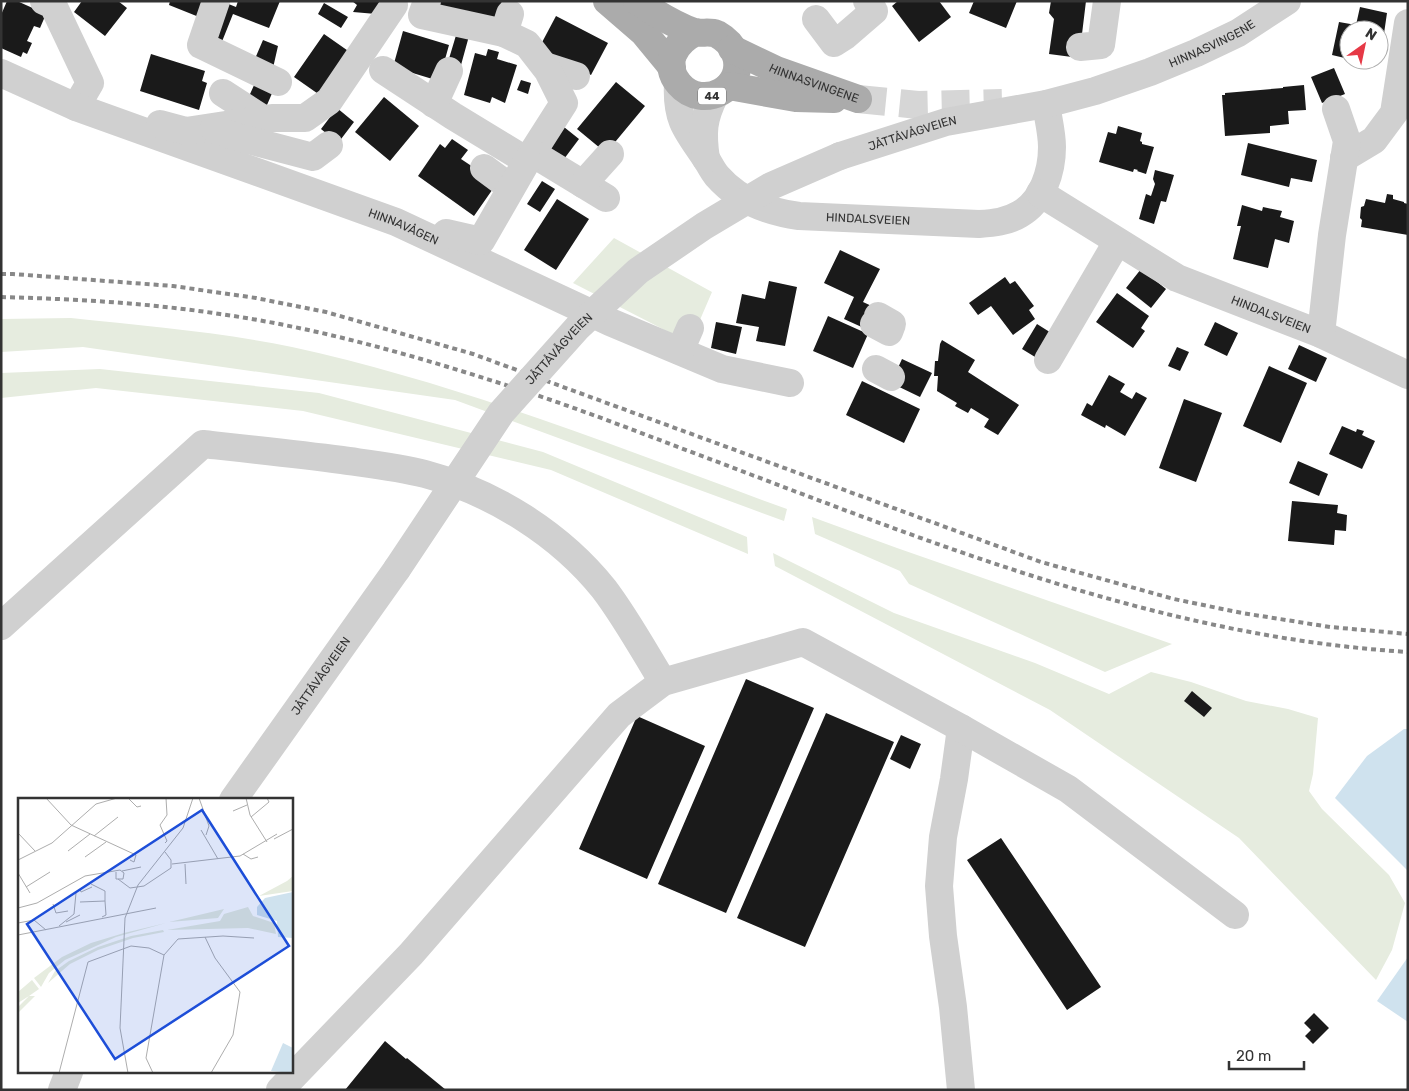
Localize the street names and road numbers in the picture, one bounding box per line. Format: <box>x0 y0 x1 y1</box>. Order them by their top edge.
street label: HINNASVINGENE <box>1167 17 1258 70</box>
street label: HINNASVINGENE <box>767 61 861 106</box>
road number: 44 <box>698 88 726 104</box>
street label: JÅTTÅVÅGVEIEN <box>866 113 958 154</box>
street label: HINNAVÅGEN <box>366 206 441 248</box>
street label: HINDALSVEIEN <box>826 210 911 228</box>
street label: HINDALSVEIEN <box>1229 293 1313 336</box>
street label: JÅTTÅVÅGVEIEN <box>523 310 595 388</box>
street label: JÅTTÅVÅGVEIEN <box>289 634 353 718</box>

